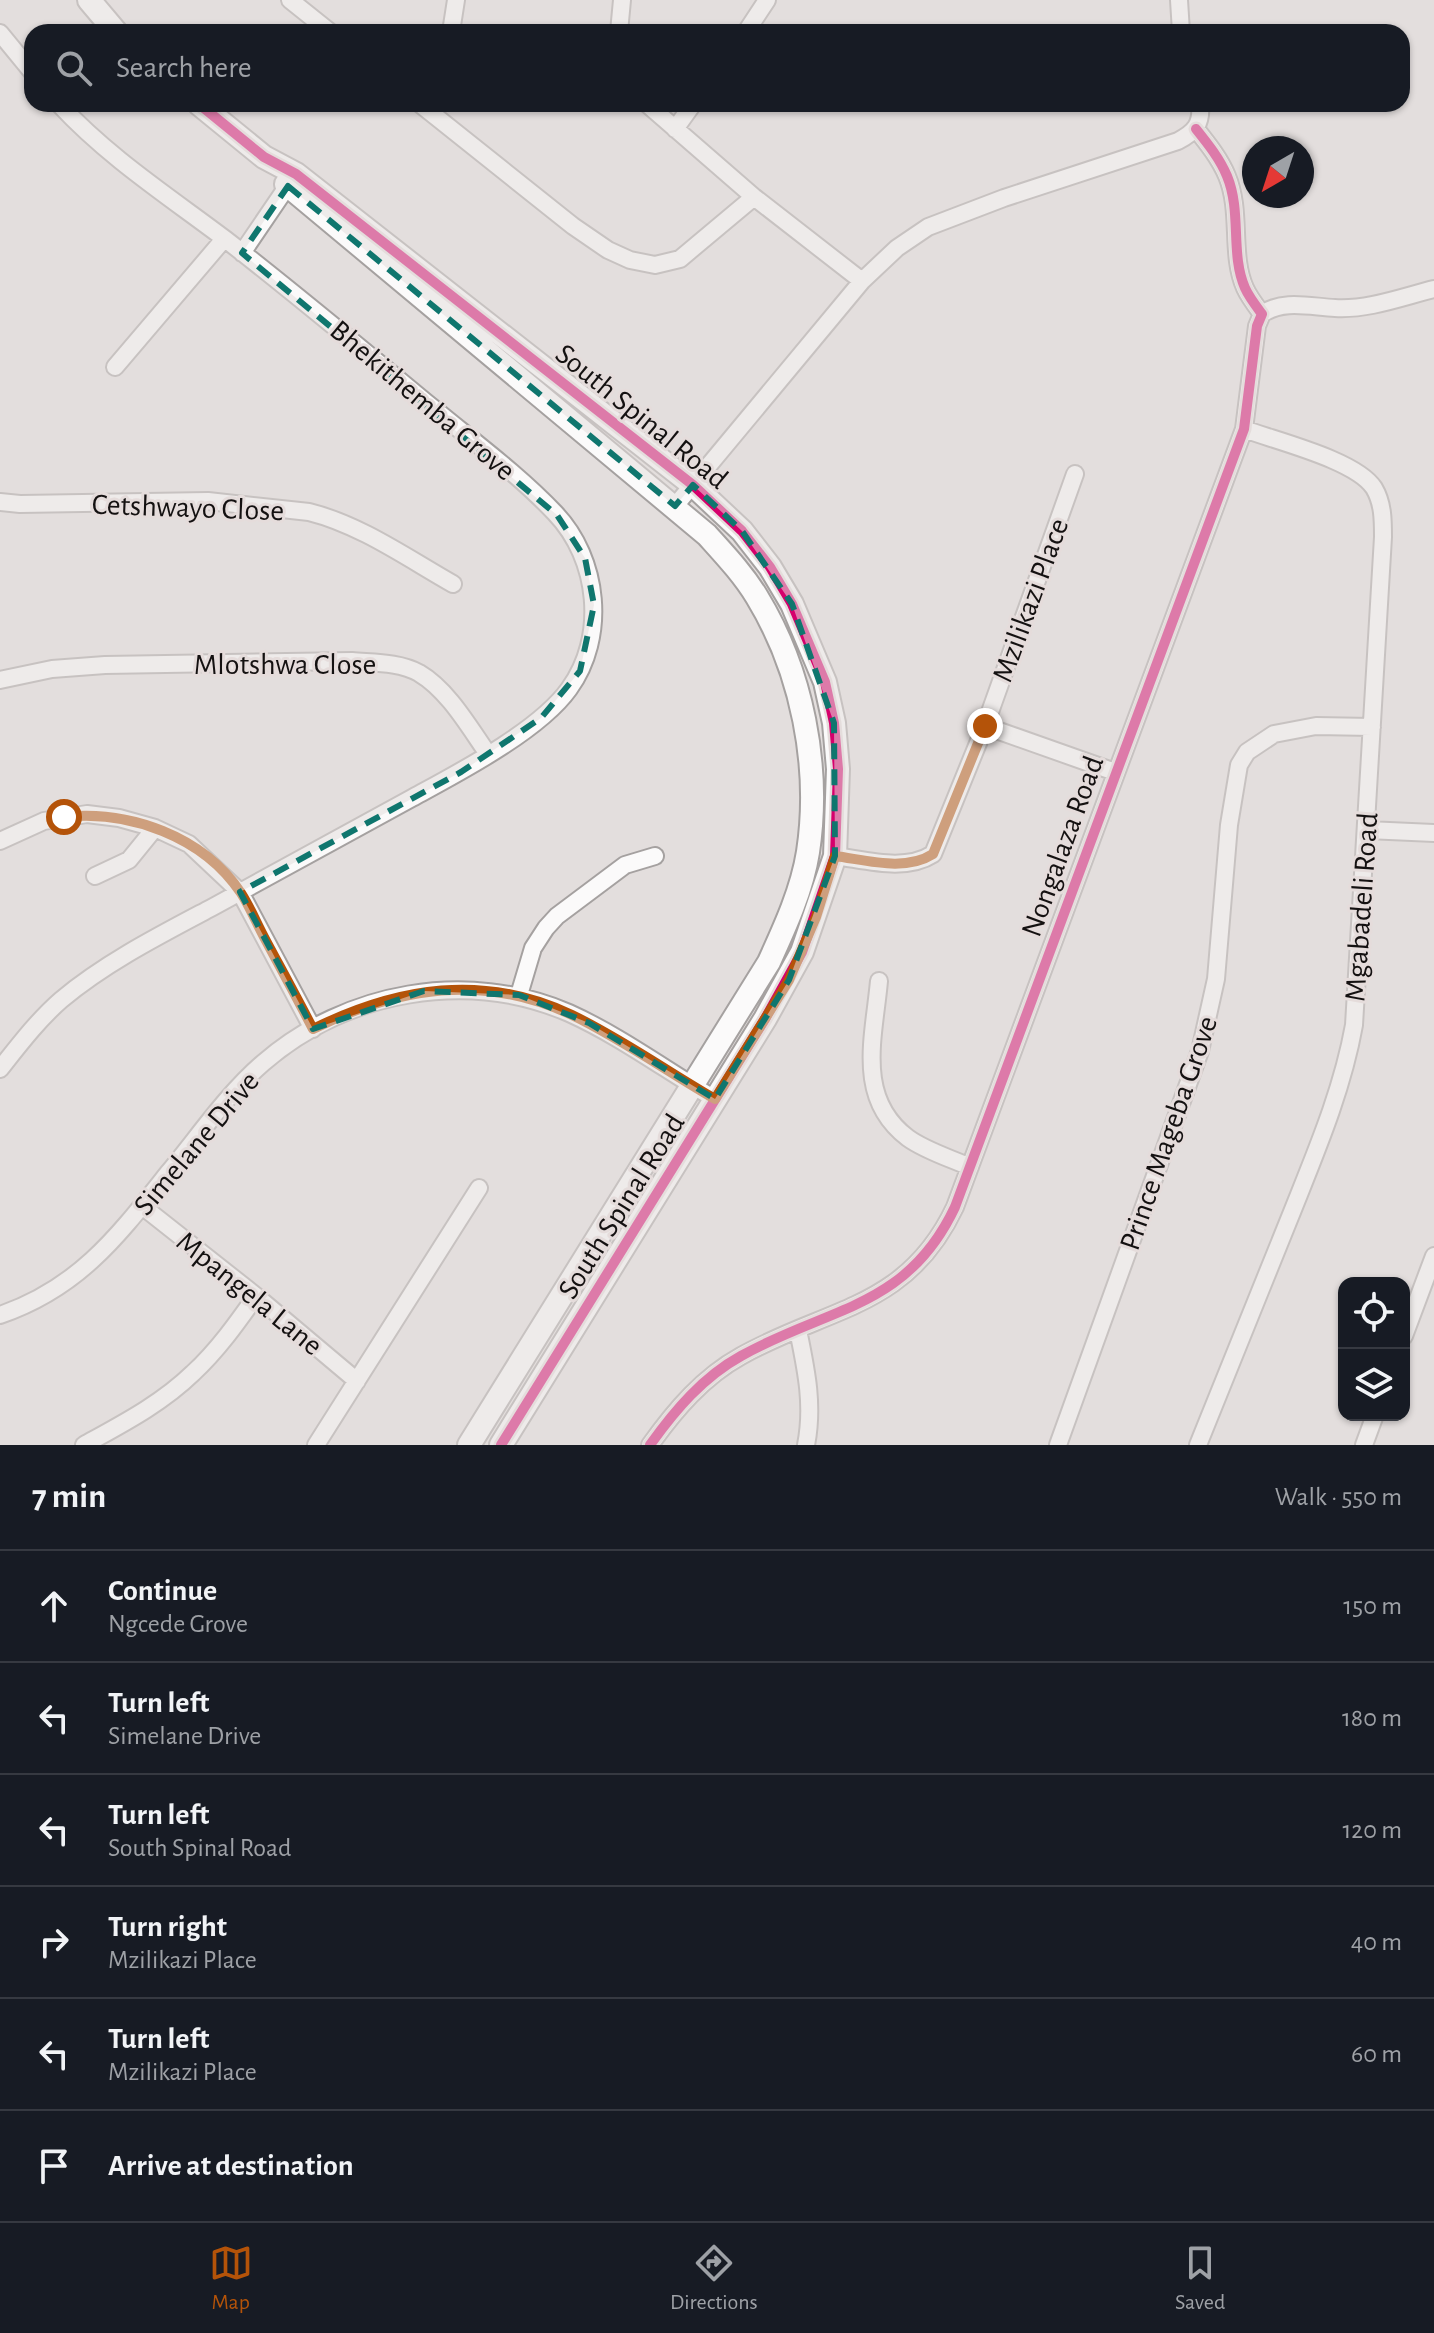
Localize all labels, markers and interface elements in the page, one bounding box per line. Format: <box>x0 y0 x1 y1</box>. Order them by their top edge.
search box <box>24 24 1410 112</box>
icon: search <box>52 46 96 90</box>
text: Search here <box>116 53 252 83</box>
north arrow <box>1242 136 1314 208</box>
street label: Bhekithemba Grove <box>324 315 521 487</box>
street label: South Spinal Road <box>550 338 733 495</box>
street label: Cetshwayo Close <box>91 490 285 526</box>
street label: Mzilikazi Place <box>987 515 1074 686</box>
street label: Mlotshwa Close <box>194 650 376 680</box>
route end <box>967 708 1003 744</box>
street label: Nongalaza Road <box>1016 752 1110 941</box>
route start <box>46 799 82 835</box>
street label: Mgabadeli Road <box>1340 811 1384 1003</box>
street label: Prince Mageba Grove <box>1115 1012 1223 1254</box>
street label: Simelane Drive <box>128 1066 265 1221</box>
street label: South Spinal Road <box>553 1109 691 1304</box>
street label: Mpangela Lane <box>171 1226 328 1361</box>
map controls <box>1338 1277 1410 1421</box>
button: locate <box>1338 1277 1410 1349</box>
button: layers <box>1338 1349 1410 1421</box>
text: 7 min <box>32 1480 106 1514</box>
text: Walk · 550 m <box>1275 1484 1402 1510</box>
text: Continue <box>108 1576 217 1606</box>
icon: ahead <box>32 1584 76 1628</box>
text: 150 m <box>1343 1593 1402 1619</box>
text: Ngcede Grove <box>108 1611 248 1637</box>
text: Turn left <box>108 1688 209 1718</box>
icon: left <box>32 1696 76 1740</box>
text: 180 m <box>1342 1705 1402 1731</box>
text: Simelane Drive <box>108 1723 261 1749</box>
text: Turn left <box>108 1800 209 1830</box>
icon: left <box>32 1808 76 1852</box>
text: 120 m <box>1342 1817 1402 1843</box>
text: South Spinal Road <box>108 1835 292 1861</box>
text: Turn right <box>108 1912 227 1942</box>
icon: right <box>32 1920 76 1964</box>
text: 40 m <box>1351 1929 1402 1955</box>
text: Mzilikazi Place <box>108 1947 257 1973</box>
text: Turn left <box>108 2024 209 2054</box>
icon: left <box>32 2032 76 2076</box>
text: 60 m <box>1351 2041 1402 2067</box>
text: Mzilikazi Place <box>108 2059 257 2085</box>
icon: arrive <box>32 2144 76 2188</box>
text: Arrive at destination <box>108 2151 354 2181</box>
tab: Map <box>209 2241 253 2315</box>
tab: Directions <box>670 2241 758 2315</box>
tab: Saved <box>1175 2241 1225 2315</box>

